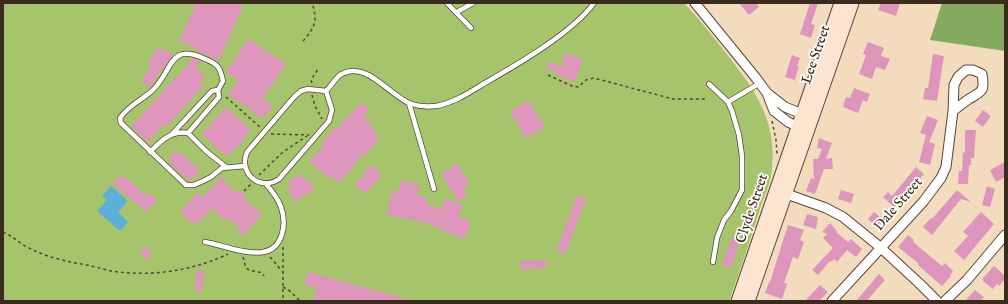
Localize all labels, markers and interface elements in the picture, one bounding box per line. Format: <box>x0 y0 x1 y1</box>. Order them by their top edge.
street label: Lee Street <box>799 24 835 86</box>
street label: Clyde Street <box>733 172 773 246</box>
street label: Dale Street <box>871 175 927 235</box>

